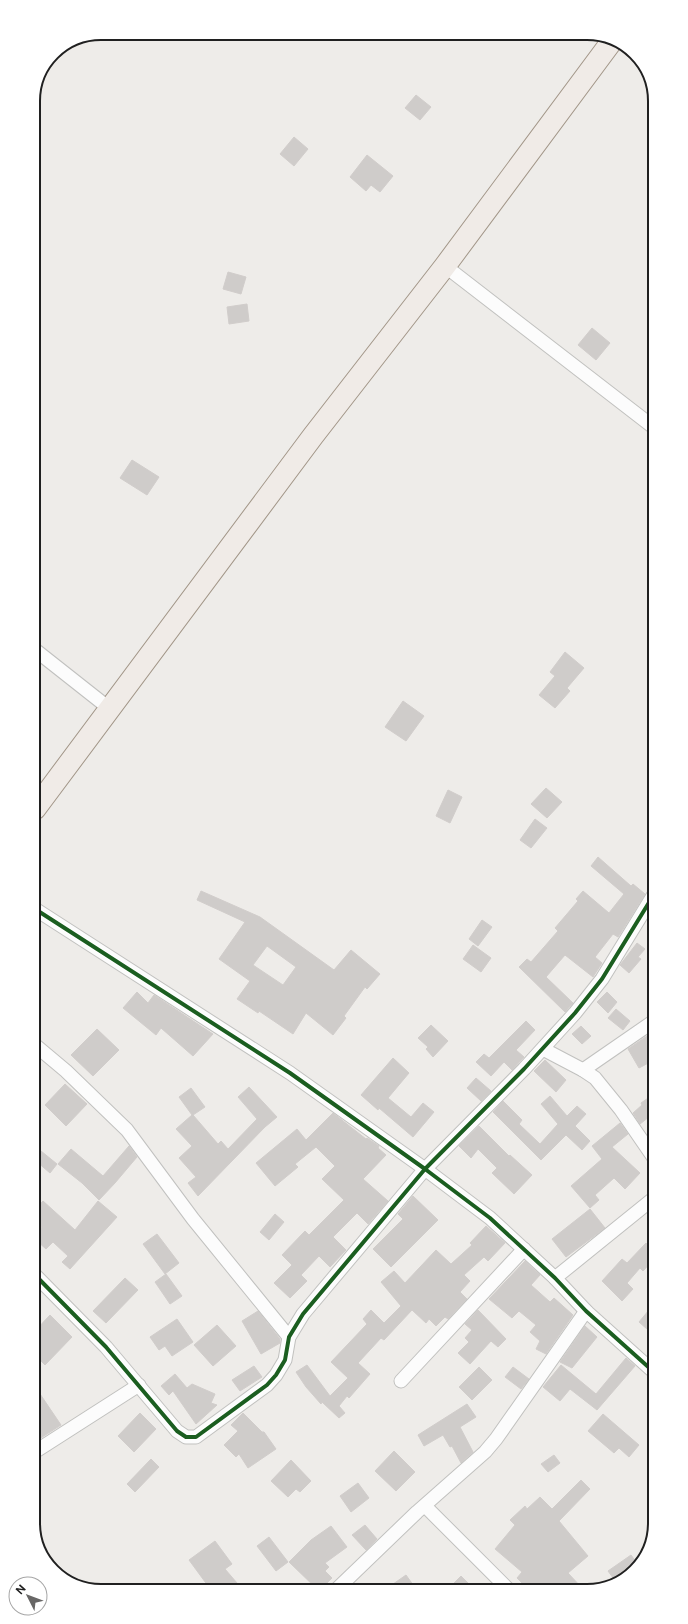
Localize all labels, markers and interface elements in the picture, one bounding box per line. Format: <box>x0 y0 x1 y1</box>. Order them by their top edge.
north arrow <box>8 1576 48 1616</box>
text: N <box>13 1582 28 1597</box>

